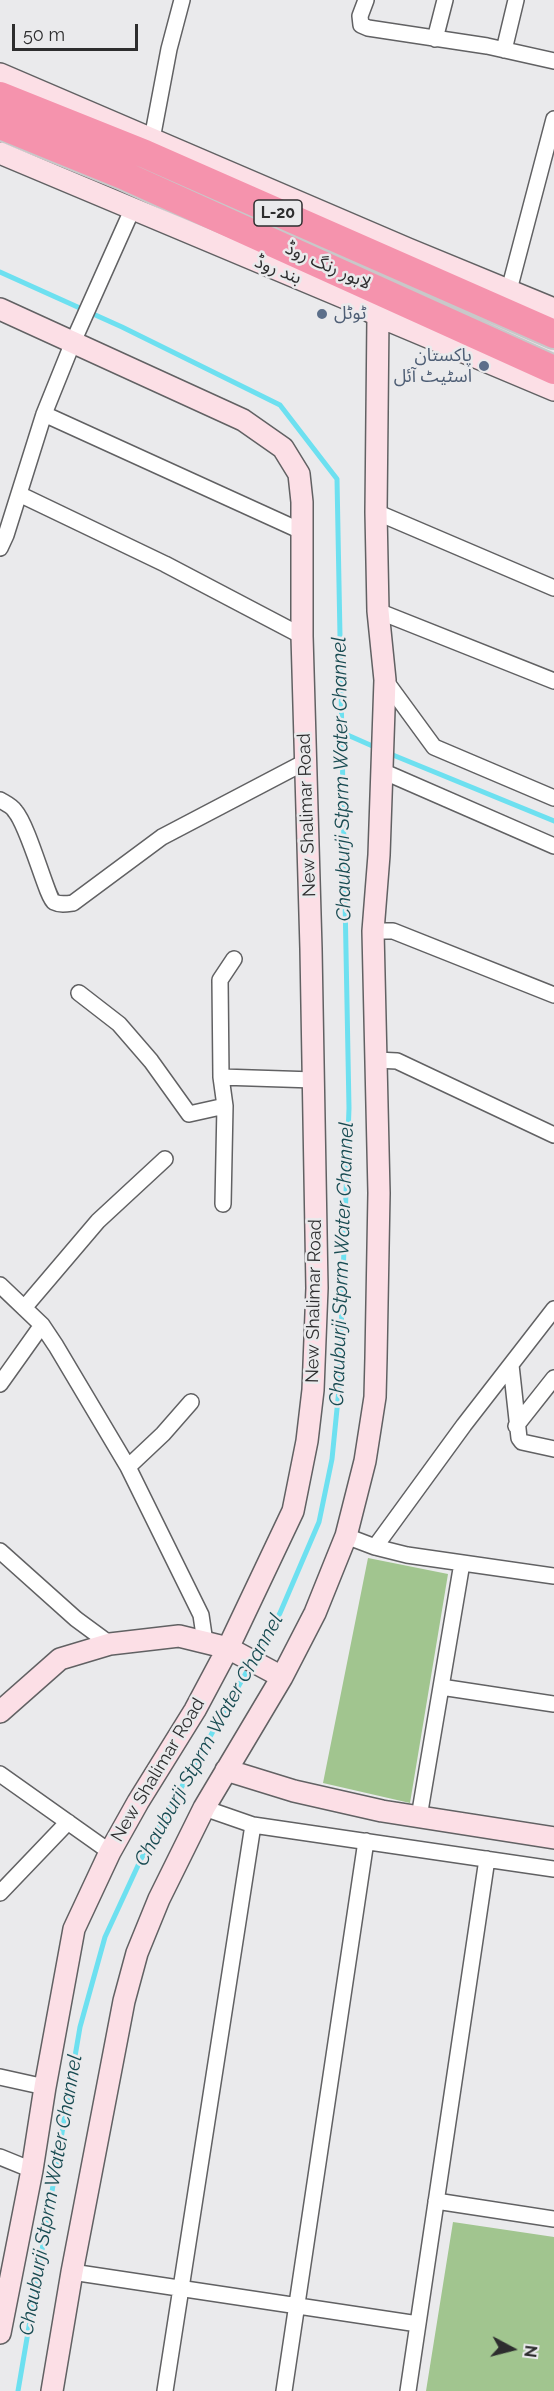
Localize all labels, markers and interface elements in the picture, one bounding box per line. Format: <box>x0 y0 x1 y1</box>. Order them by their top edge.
scale bar <box>15 12 141 50</box>
text: 50 m <box>23 24 65 45</box>
road number: L-20 <box>254 200 302 226</box>
street label: لاہور رنگ روڈ <box>282 238 374 294</box>
street label: بند روڈ <box>252 251 304 289</box>
place label: ٹوٹل <box>334 303 366 325</box>
marker: ٹوٹل <box>315 307 329 321</box>
place label: پاکستان اسٹیٹ آئل <box>394 345 472 388</box>
marker: پاکستان اسٹیٹ آئل <box>477 359 491 373</box>
water label: Chauburji Stprm Water Channel <box>328 636 356 922</box>
street label: New Shalimar Road <box>293 733 321 897</box>
water label: Chauburji Stprm Water Channel <box>325 1121 359 1407</box>
street label: New Shalimar Road <box>302 1219 326 1383</box>
water label: Chauburji Stprm Water Channel <box>130 1610 288 1870</box>
street label: New Shalimar Road <box>107 1694 209 1846</box>
water label: Chauburji Stprm Water Channel <box>14 2053 88 2337</box>
north arrow <box>482 2319 542 2379</box>
text: N <box>520 2344 541 2358</box>

